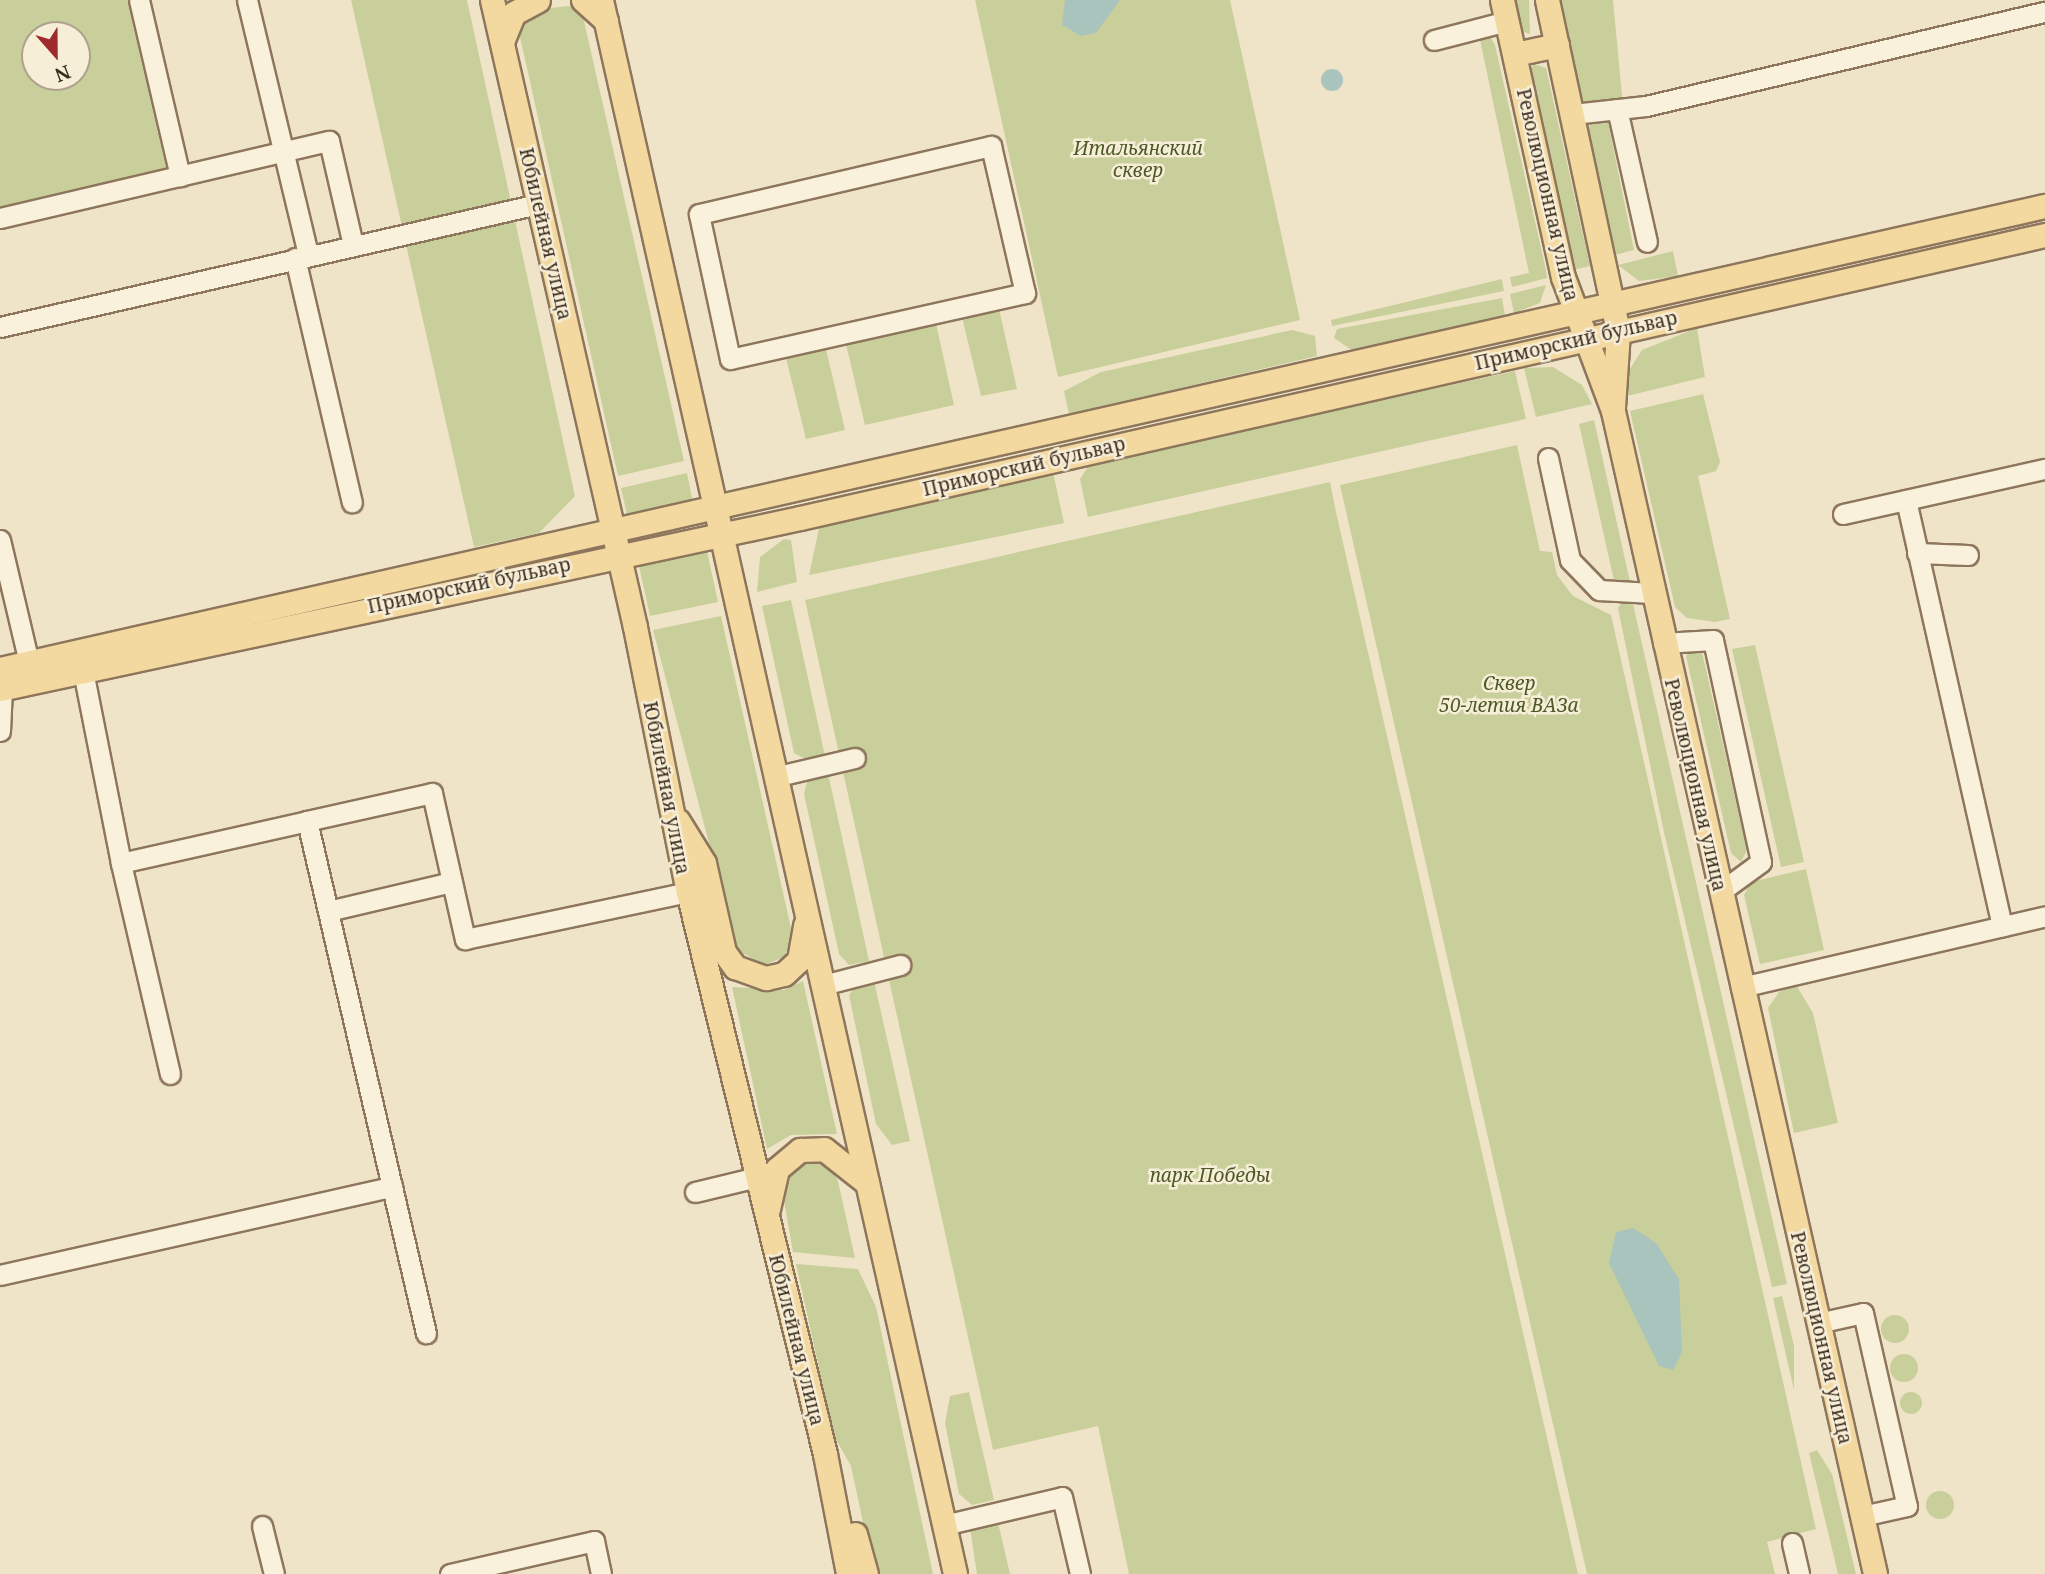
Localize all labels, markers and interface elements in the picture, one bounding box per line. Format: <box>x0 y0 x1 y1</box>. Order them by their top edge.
north arrow <box>21 21 91 91</box>
text: N <box>51 59 74 89</box>
street label: Революционная улица <box>1511 86 1583 304</box>
park label: Итальянский сквер <box>1073 138 1203 182</box>
street label: Юбилейная улица <box>514 146 576 322</box>
street label: Приморский бульвар <box>1473 307 1679 375</box>
street label: Приморский бульвар <box>921 433 1127 501</box>
street label: Приморский бульвар <box>365 553 573 619</box>
park label: Сквер 50-летия ВАЗа <box>1439 673 1579 717</box>
street label: Революционная улица <box>1659 676 1731 894</box>
street label: Юбилейная улица <box>638 699 694 877</box>
park label: парк Победы <box>1150 1165 1270 1187</box>
street label: Революционная улица <box>1785 1229 1857 1447</box>
street label: Юбилейная улица <box>764 1252 828 1428</box>

